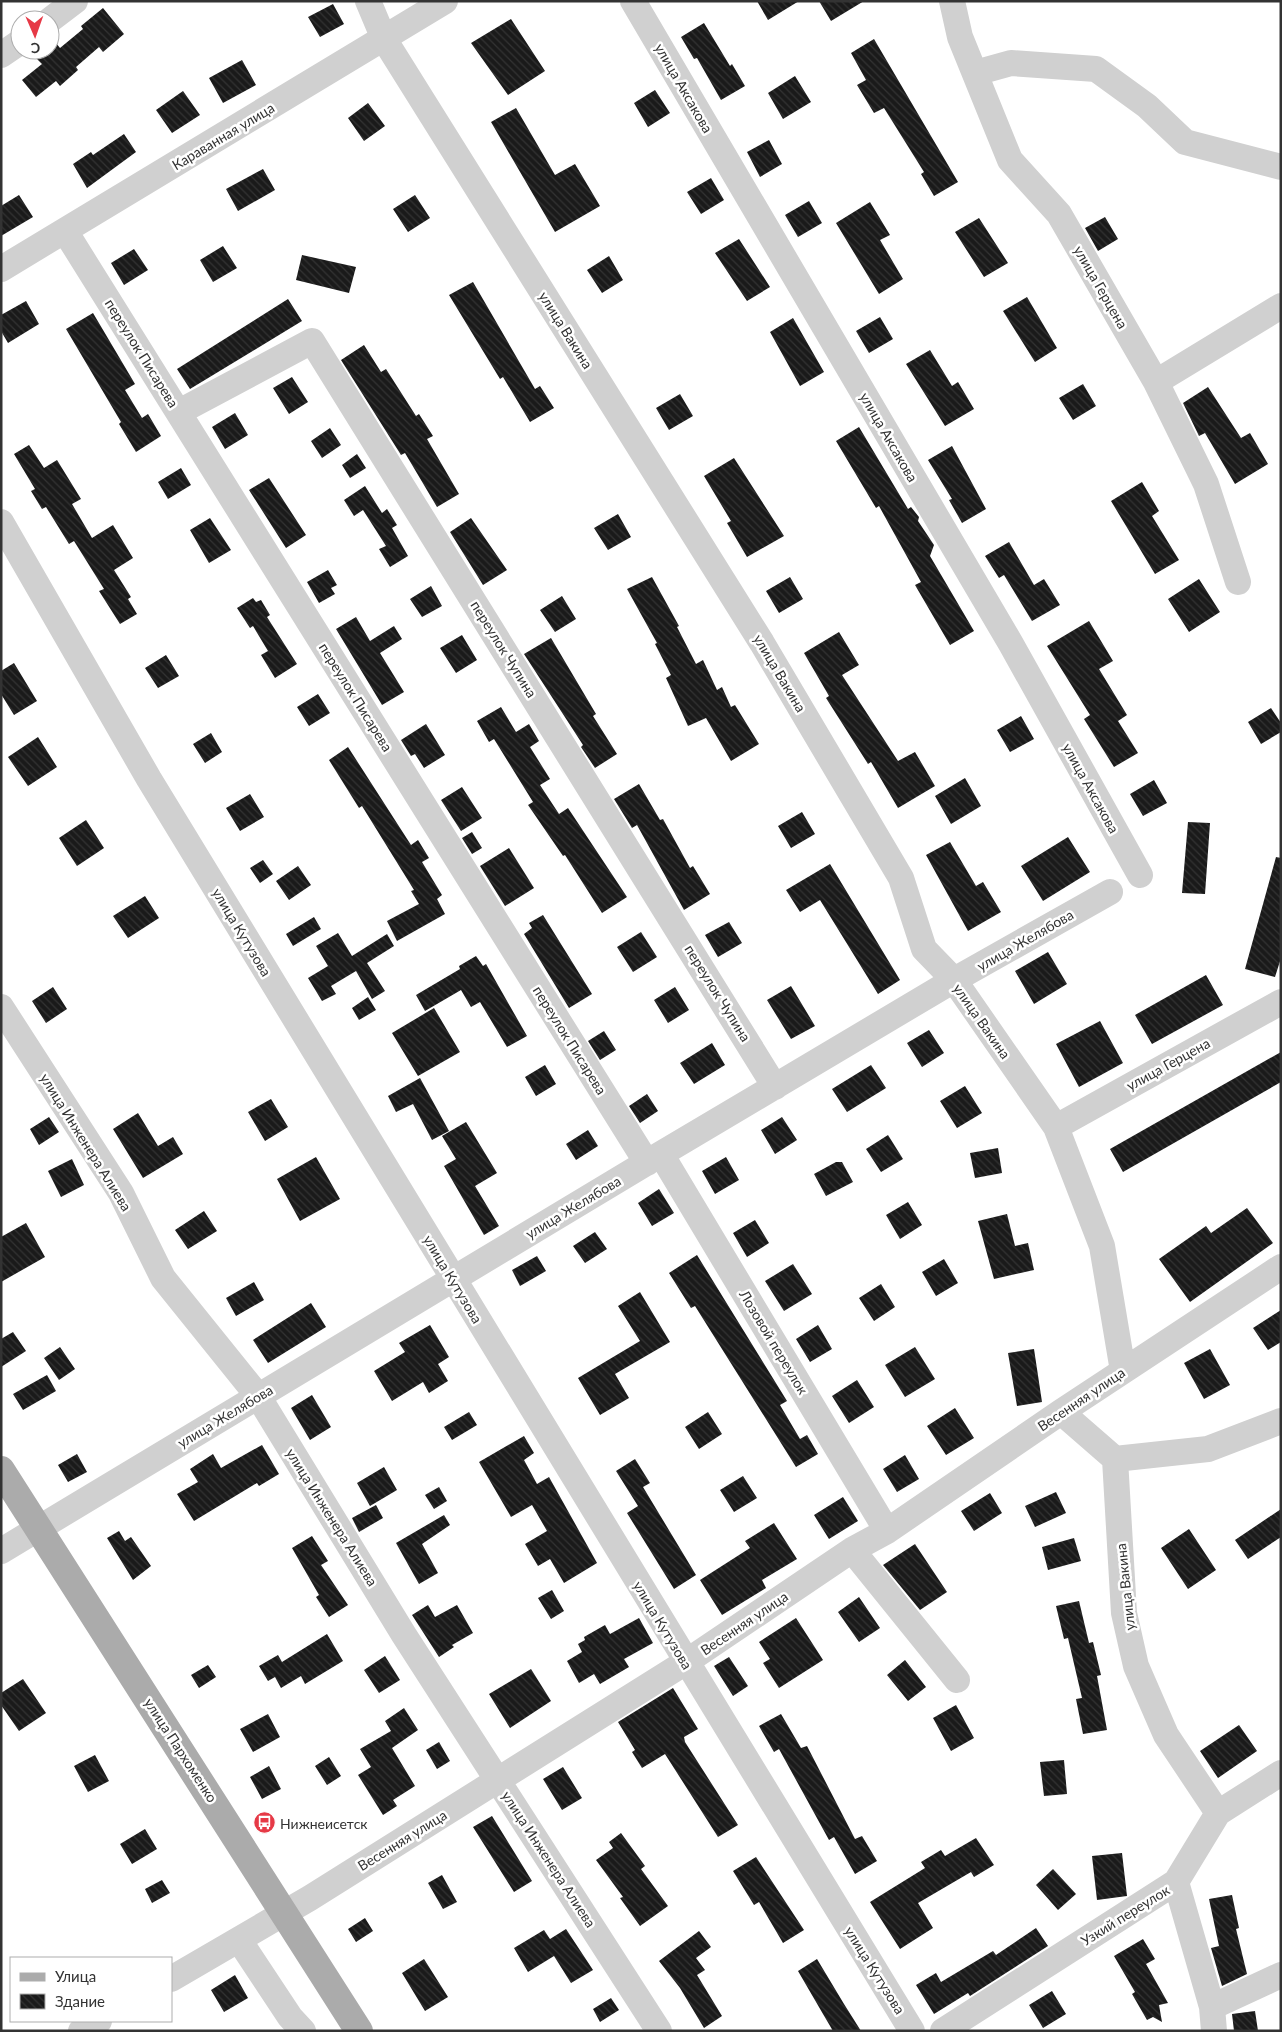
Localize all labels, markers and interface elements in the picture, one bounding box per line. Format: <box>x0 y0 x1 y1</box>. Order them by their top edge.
north arrow <box>10 10 60 60</box>
text: С <box>30 40 40 57</box>
street label: улица Аксакова <box>651 40 717 136</box>
street label: Караванная улица <box>169 99 277 173</box>
street label: улица Герцена <box>1070 243 1132 331</box>
street label: улица Вакина <box>536 288 597 372</box>
street label: переулок Писарева <box>102 296 182 410</box>
street label: улица Аксакова <box>856 389 922 485</box>
street label: переулок Чупина <box>467 597 541 701</box>
street label: улица Вакина <box>750 631 810 715</box>
street label: переулок Писарева <box>316 640 396 754</box>
street label: улица Аксакова <box>1059 740 1123 836</box>
street label: улица Кутузова <box>209 885 275 979</box>
street label: улица Желябова <box>974 906 1076 974</box>
street label: переулок Чупина <box>681 941 755 1045</box>
street label: улица Вакина <box>950 980 1014 1062</box>
street label: переулок Писарева <box>530 983 610 1097</box>
street label: улица Герцена <box>1123 1034 1213 1094</box>
street label: улица Инженера Алиева <box>37 1070 135 1214</box>
street label: улица Желябова <box>522 1172 624 1242</box>
street label: улица Кутузова <box>420 1232 486 1326</box>
street label: Лозовой переулок <box>736 1286 812 1398</box>
street label: Весенняя улица <box>1034 1364 1128 1434</box>
street label: улица Желябова <box>174 1381 276 1451</box>
street label: улица Инженера Алиева <box>283 1445 381 1589</box>
street label: улица Вакина <box>1112 1542 1138 1632</box>
street label: улица Кутузова <box>630 1578 696 1672</box>
street label: Весенняя улица <box>697 1588 791 1658</box>
street label: улица Пархоменко <box>141 1695 221 1805</box>
street label: улица Инженера Алиева <box>499 1788 600 1930</box>
street label: Весенняя улица <box>354 1806 450 1874</box>
bus stop icon: Нижнеисетск <box>252 1811 276 1835</box>
place label: Нижнеисетск <box>280 1815 368 1832</box>
street label: Узкий переулок <box>1078 1881 1173 1949</box>
street label: улица Кутузова <box>841 1923 909 2017</box>
legend <box>10 1957 172 2022</box>
text: Улица <box>55 1967 96 1985</box>
text: Здание <box>55 1992 105 2010</box>

